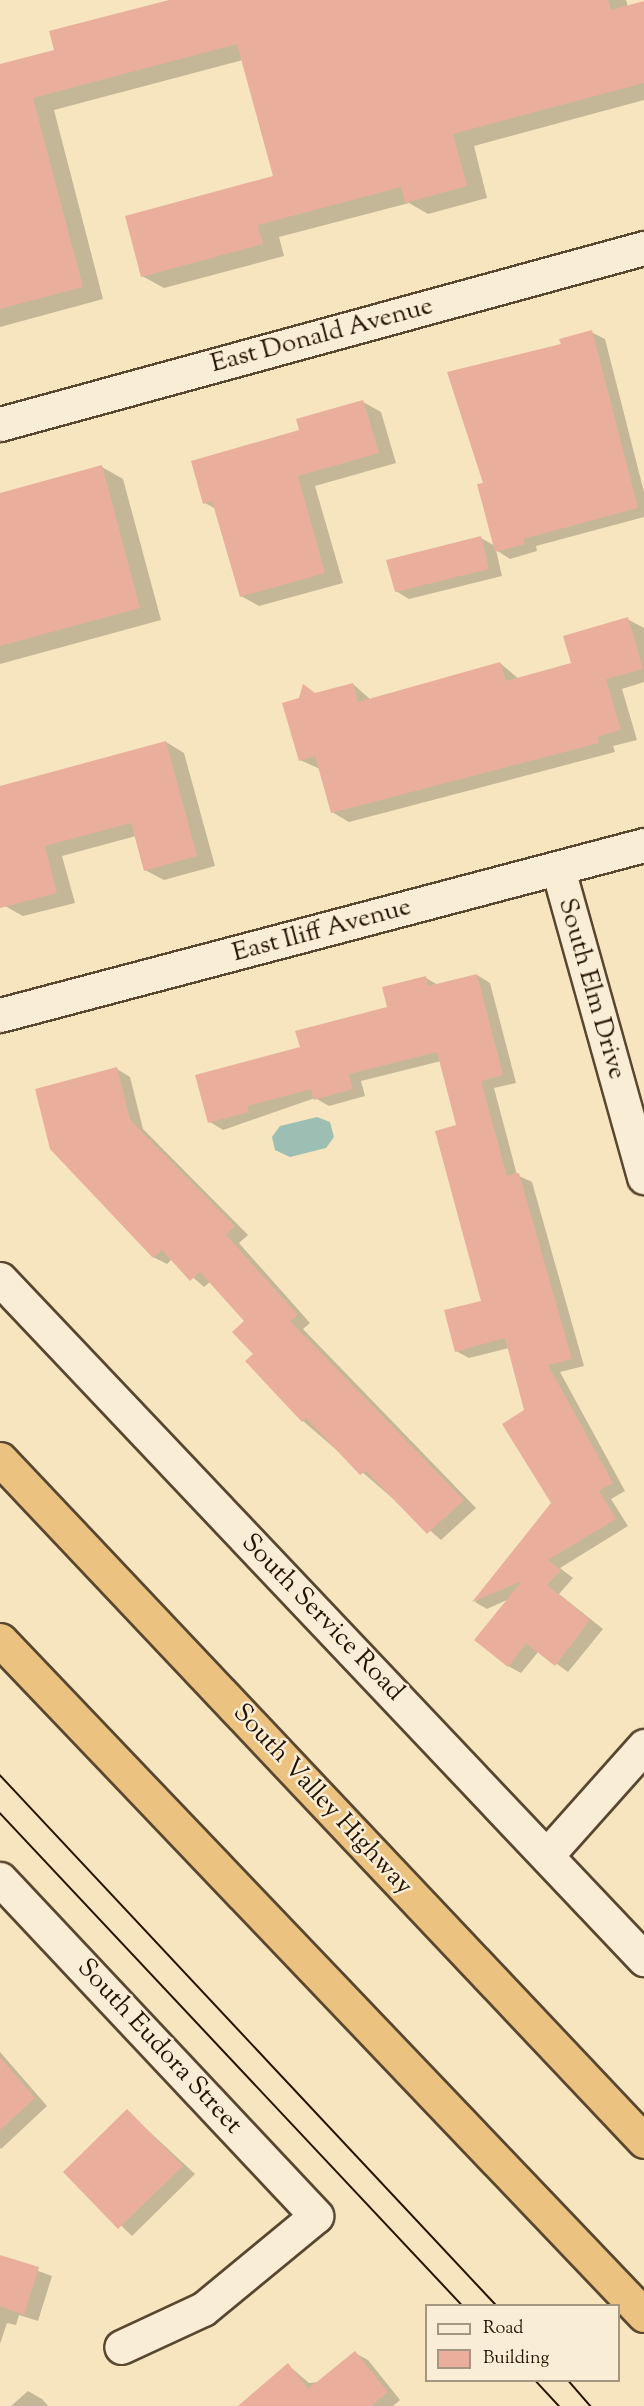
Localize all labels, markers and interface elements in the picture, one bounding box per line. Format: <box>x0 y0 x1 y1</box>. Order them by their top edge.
street label: East Donald Avenue <box>208 291 436 381</box>
street label: East Iliff Avenue <box>229 892 415 970</box>
street label: South Elm Drive <box>550 895 632 1083</box>
street label: South Service Road <box>234 1528 410 1708</box>
street label: South Valley Highway <box>225 1698 419 1902</box>
street label: South Eudora Street <box>70 1953 248 2141</box>
legend <box>425 2304 620 2382</box>
text: Road <box>483 2316 523 2342</box>
text: Building <box>483 2346 549 2372</box>

